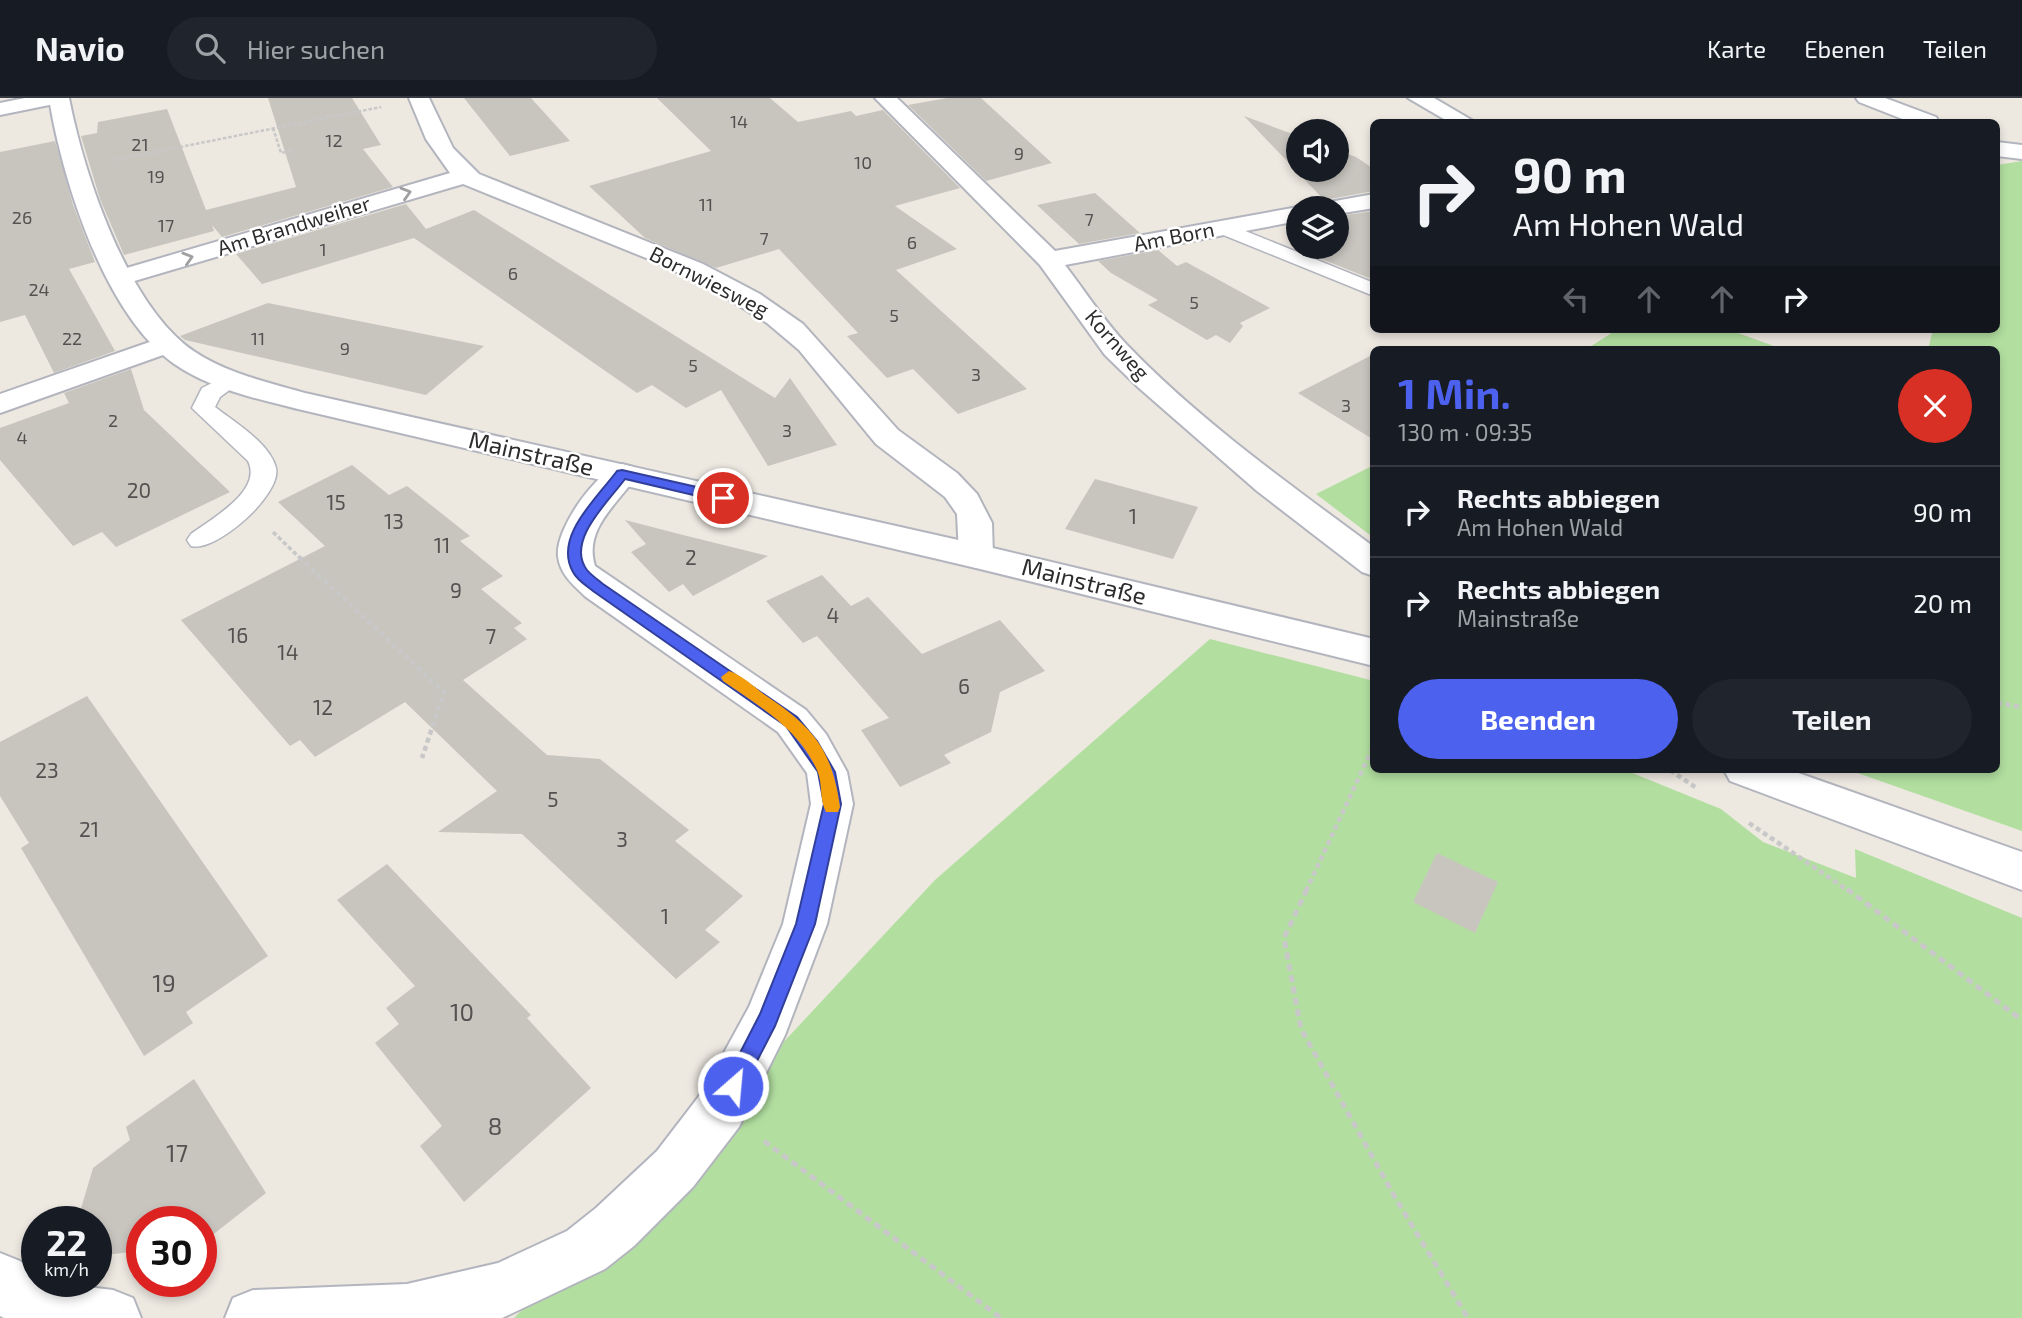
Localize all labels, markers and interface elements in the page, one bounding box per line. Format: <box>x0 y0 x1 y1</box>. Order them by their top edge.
search box <box>167 17 657 80</box>
text: Navio <box>35 28 125 68</box>
icon: search <box>191 29 229 67</box>
text: Hier suchen <box>247 33 385 64</box>
text: Karte <box>1707 34 1766 63</box>
text: Ebenen <box>1804 34 1885 63</box>
text: Teilen <box>1923 34 1987 63</box>
house number: 14 <box>730 110 748 132</box>
map controls <box>1286 119 1349 259</box>
button: sound <box>1286 119 1349 182</box>
house number: 12 <box>325 129 343 151</box>
house number: 21 <box>131 133 149 155</box>
house number: 9 <box>1014 142 1024 164</box>
text: 90 m <box>1513 144 1627 203</box>
icon: right <box>1398 147 1489 238</box>
house number: 10 <box>854 151 872 173</box>
house number: 19 <box>147 165 165 187</box>
one-way arrow <box>400 187 412 202</box>
street label: Am Brandweiher <box>214 189 374 260</box>
house number: 11 <box>699 193 713 215</box>
button: layers <box>1286 196 1349 259</box>
text: Am Hohen Wald <box>1513 204 1744 242</box>
house number: 26 <box>12 206 32 228</box>
house number: 7 <box>1084 208 1094 230</box>
house number: 17 <box>158 214 174 236</box>
street label: Am Born <box>1131 215 1216 256</box>
house number: 7 <box>759 227 769 249</box>
house number: 6 <box>907 231 917 253</box>
house number: 1 <box>319 238 327 260</box>
street label: Bornwiesweg <box>646 240 774 321</box>
one-way arrow <box>181 251 193 266</box>
house number: 6 <box>508 262 518 284</box>
house number: 24 <box>28 278 50 300</box>
icon: left <box>1557 280 1595 318</box>
icon: ahead <box>1630 280 1668 318</box>
icon: ahead <box>1703 280 1741 318</box>
icon: right <box>1776 280 1814 318</box>
house number: 5 <box>1189 291 1199 313</box>
house number: 5 <box>889 304 899 326</box>
street label: Kornweg <box>1081 304 1156 384</box>
house number: 22 <box>62 327 82 349</box>
house number: 11 <box>251 327 265 349</box>
house number: 9 <box>340 337 350 359</box>
house number: 5 <box>688 354 698 376</box>
house number: 3 <box>971 363 981 385</box>
text: 1 Min. <box>1398 367 1511 417</box>
button: close <box>1898 369 1972 443</box>
house number: 3 <box>1341 394 1351 416</box>
house number: 2 <box>108 409 118 431</box>
text: 130 m · 09:35 <box>1398 418 1532 446</box>
house number: 3 <box>782 419 792 441</box>
street label: Mainstraße <box>466 424 597 481</box>
house number: 4 <box>16 426 28 448</box>
pin <box>693 468 753 528</box>
house number: 20 <box>127 477 151 502</box>
icon: arrive <box>704 479 742 517</box>
text: Rechts abbiegen <box>1457 482 1660 513</box>
house number: 15 <box>326 489 346 514</box>
icon: right <box>1398 493 1436 531</box>
text: 90 m <box>1913 496 1972 527</box>
house number: 1 <box>1129 503 1137 528</box>
house number: 13 <box>384 508 404 533</box>
text: Am Hohen Wald <box>1457 513 1623 541</box>
house number: 11 <box>434 532 450 557</box>
house number: 2 <box>685 544 697 569</box>
street label: Mainstraße <box>1019 551 1150 610</box>
text: Rechts abbiegen <box>1457 573 1660 604</box>
house number: 9 <box>450 577 462 602</box>
icon: right <box>1398 584 1436 622</box>
text: 20 m <box>1913 587 1972 618</box>
house number: 4 <box>827 602 839 627</box>
text: Mainstraße <box>1457 604 1579 632</box>
house number: 16 <box>228 622 248 647</box>
house number: 7 <box>486 623 497 648</box>
house number: 14 <box>277 639 299 664</box>
house number: 6 <box>958 673 970 698</box>
button: Beenden <box>1398 679 1678 759</box>
button: Teilen <box>1692 679 1972 759</box>
house number: 12 <box>313 694 333 719</box>
house number: 23 <box>35 757 59 782</box>
house number: 5 <box>547 786 559 811</box>
house number: 21 <box>79 816 99 841</box>
house number: 3 <box>616 826 628 851</box>
house number: 1 <box>661 903 669 928</box>
house number: 19 <box>152 968 176 997</box>
house number: 10 <box>450 997 474 1026</box>
position arrow <box>696 1049 770 1123</box>
house number: 8 <box>488 1111 502 1140</box>
house number: 17 <box>166 1138 188 1167</box>
speed limit sign: 30 <box>126 1206 217 1297</box>
text: 22 <box>46 1221 87 1263</box>
text: km/h <box>44 1258 89 1280</box>

